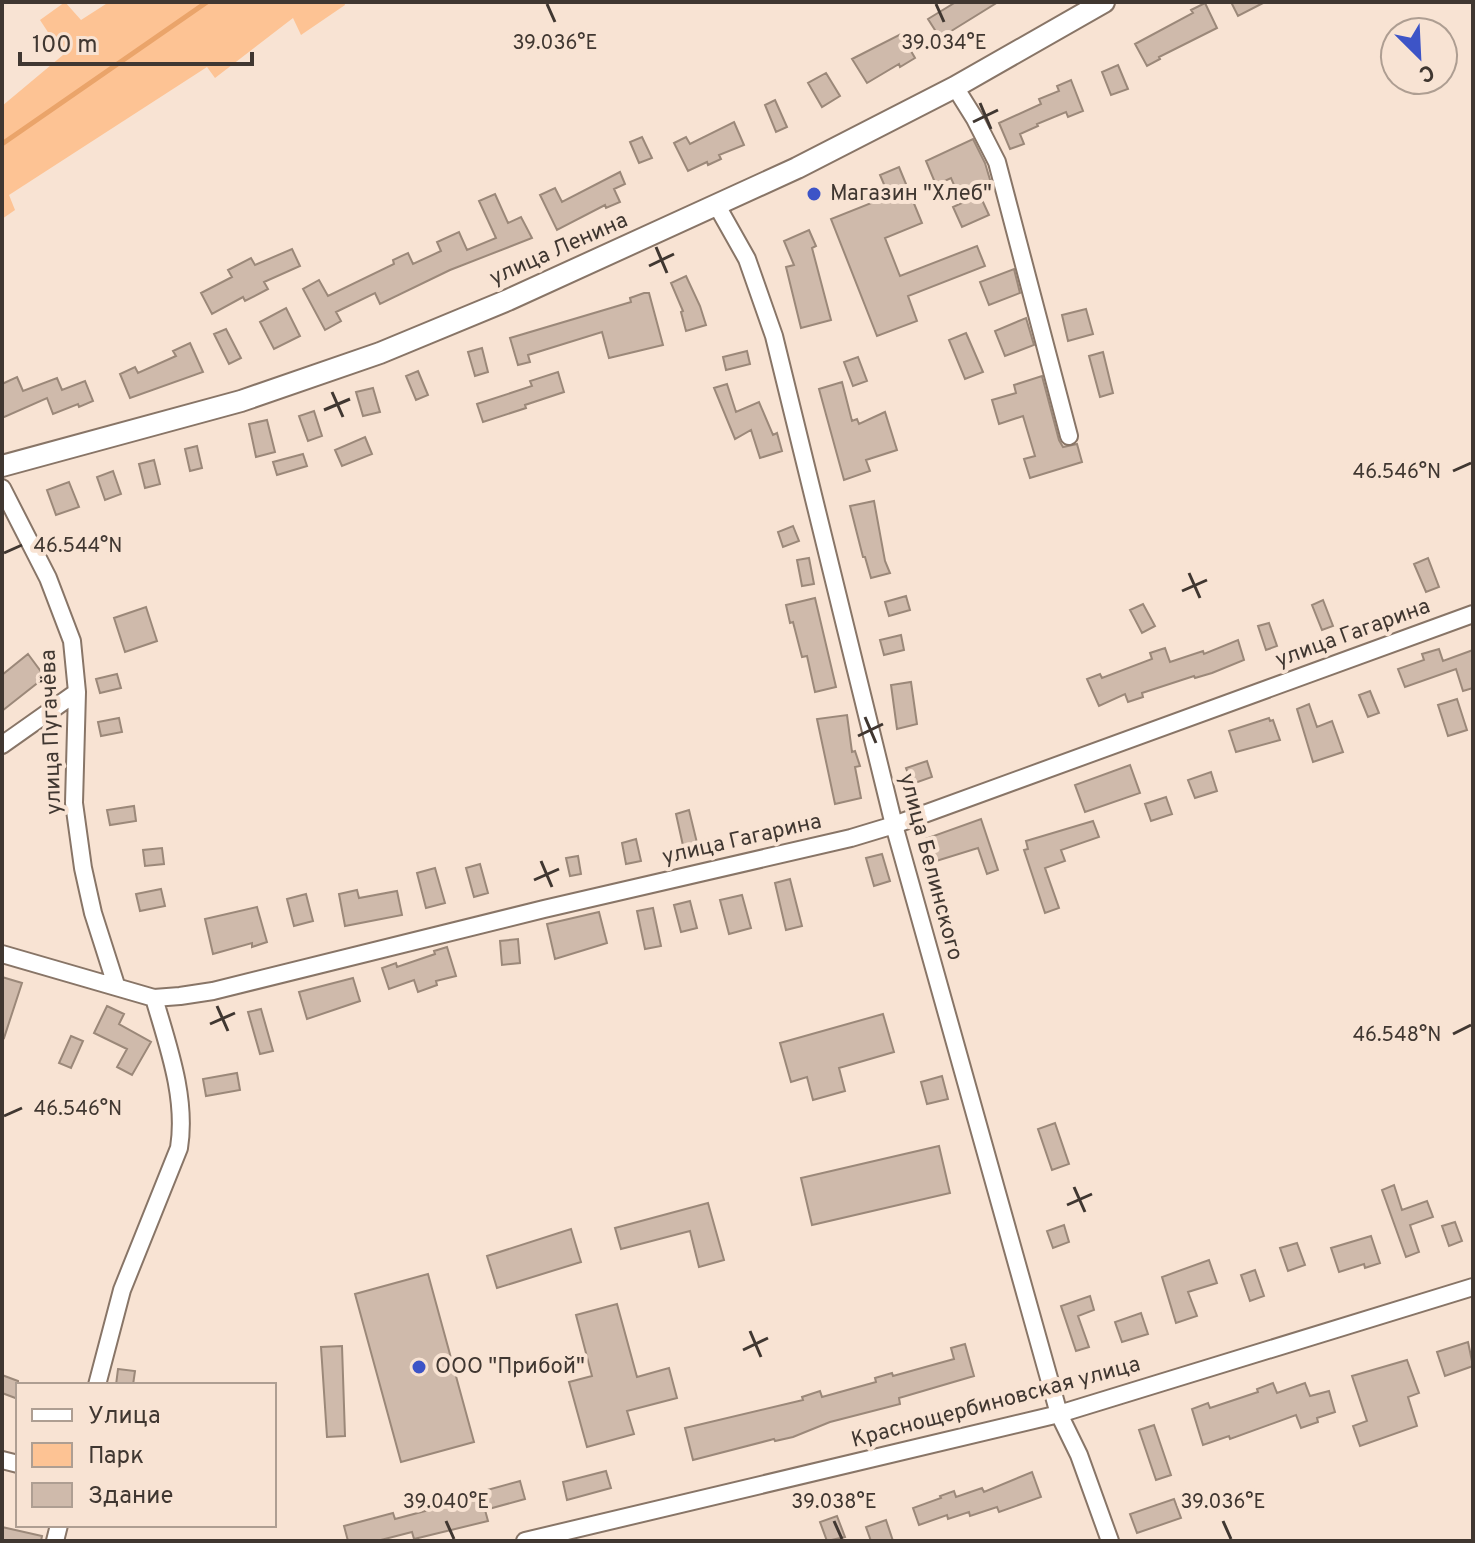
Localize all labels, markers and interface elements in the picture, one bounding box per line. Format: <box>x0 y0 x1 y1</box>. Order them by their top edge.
scale bar <box>20 16 252 66</box>
north arrow <box>1379 16 1459 96</box>
text: 100 m <box>32 31 98 61</box>
text: 39.036°E <box>512 31 598 57</box>
text: 39.034°E <box>901 31 987 57</box>
text: С <box>1414 57 1438 87</box>
place label: Магазин "Хлеб" <box>830 181 992 208</box>
marker: Магазин "Хлеб" <box>805 185 823 203</box>
street label: улица Ленина <box>486 207 632 293</box>
text: 46.546°N <box>1353 460 1441 486</box>
text: 46.544°N <box>34 534 122 560</box>
street label: улица Гагарина <box>1272 593 1434 675</box>
street label: улица Пугачёва <box>36 649 68 815</box>
street label: улица Белинского <box>892 771 968 963</box>
street label: улица Гагарина <box>660 809 824 871</box>
text: 46.548°N <box>1353 1023 1441 1049</box>
text: 46.546°N <box>34 1097 122 1123</box>
street label: Краснощербиновская улица <box>849 1351 1143 1455</box>
place label: ООО "Прибой" <box>435 1354 585 1381</box>
marker: ООО "Прибой" <box>410 1358 428 1376</box>
legend <box>16 1383 276 1527</box>
text: Улица <box>88 1402 161 1432</box>
text: Парк <box>88 1442 144 1472</box>
text: Здание <box>88 1482 174 1512</box>
text: 39.040°E <box>403 1490 489 1516</box>
text: 39.038°E <box>791 1490 877 1516</box>
text: 39.036°E <box>1180 1490 1266 1516</box>

